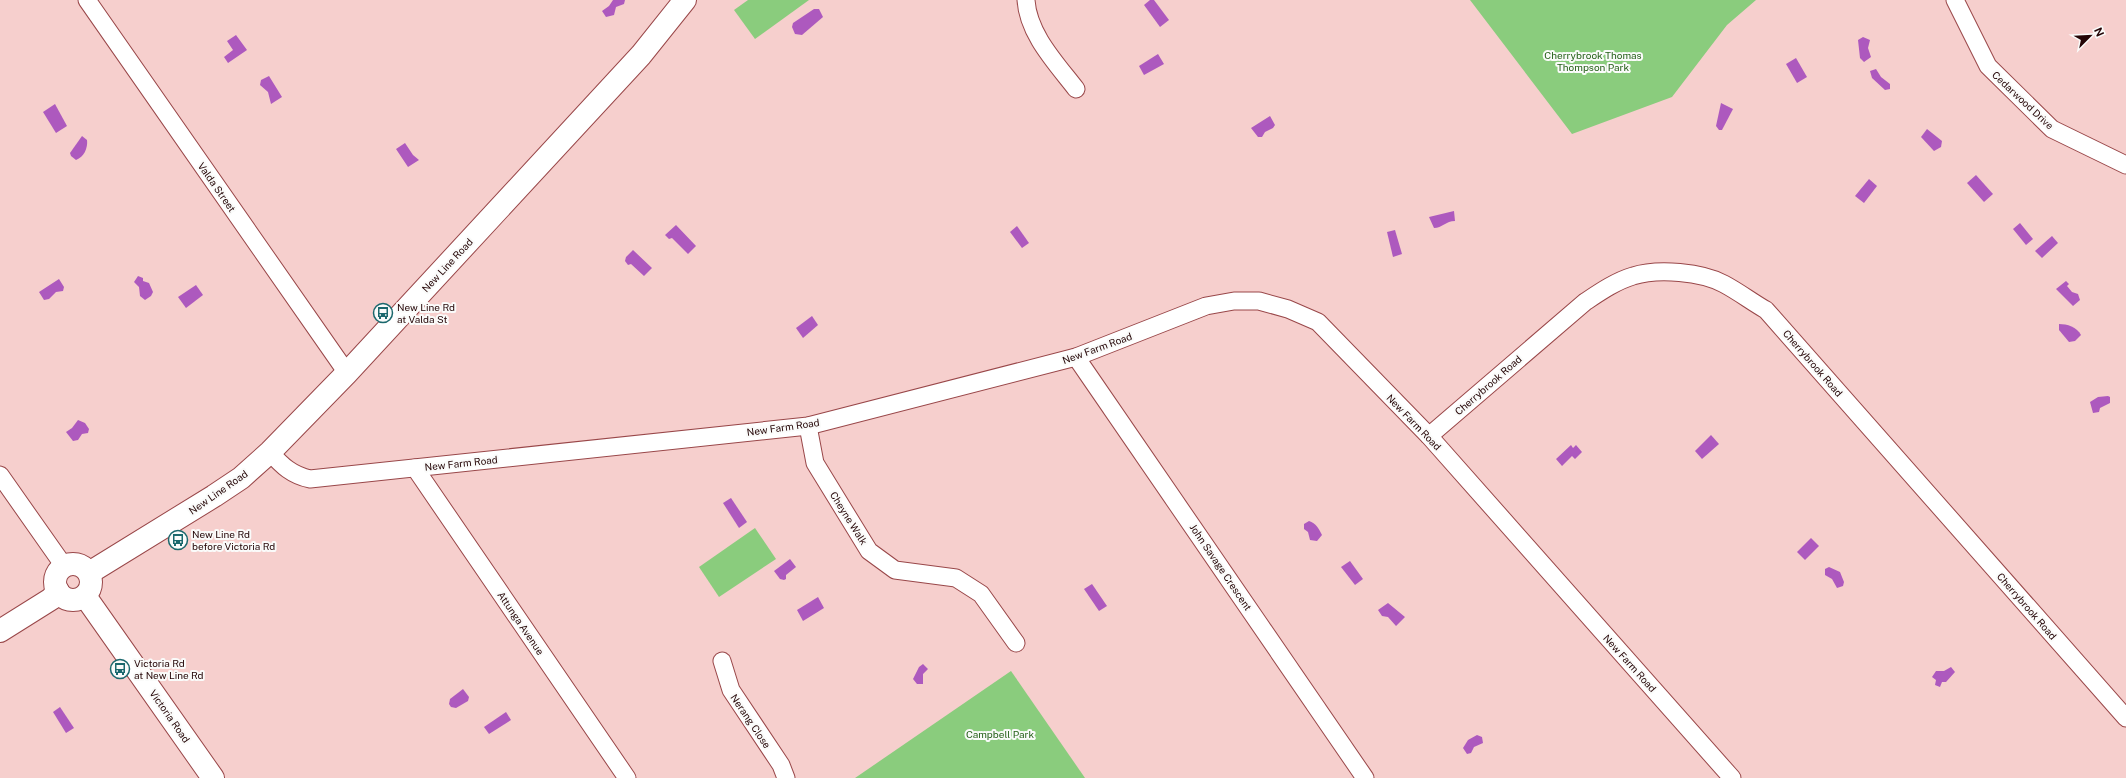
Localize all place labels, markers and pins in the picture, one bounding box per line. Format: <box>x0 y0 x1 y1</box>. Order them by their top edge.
place label: New Line Rd at Valda St <box>397 301 455 325</box>
bus stop icon: New Line Rd at Valda St <box>372 302 394 324</box>
place label: New Line Rd before Victoria Rd <box>192 528 275 552</box>
bus stop icon: New Line Rd before Victoria Rd <box>167 529 189 551</box>
place label: Victoria Rd at New Line Rd <box>134 657 204 681</box>
bus stop icon: Victoria Rd at New Line Rd <box>109 658 131 680</box>

